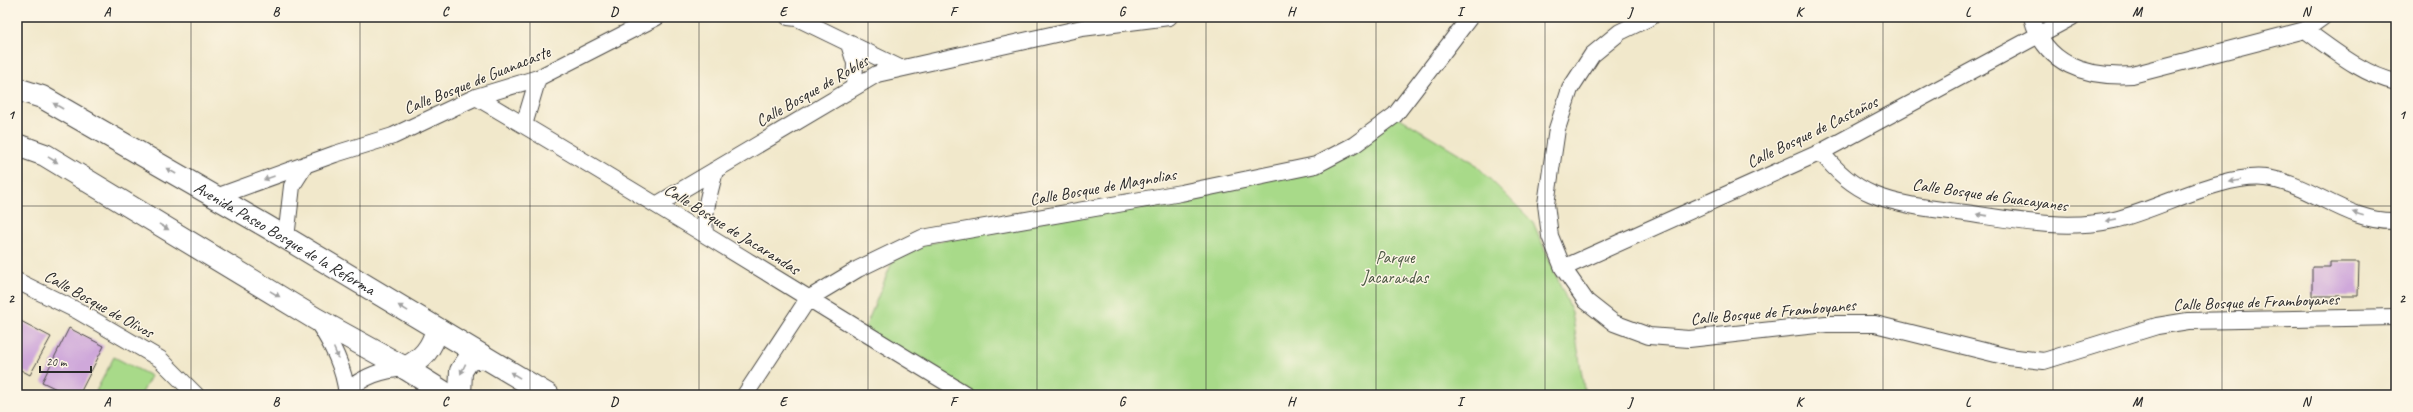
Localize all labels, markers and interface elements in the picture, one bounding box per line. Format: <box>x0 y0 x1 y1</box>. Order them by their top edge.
text: A <box>104 4 112 20</box>
text: B <box>273 4 281 20</box>
text: C <box>442 4 450 20</box>
text: D <box>610 4 619 20</box>
text: E <box>780 4 789 20</box>
text: F <box>950 4 959 20</box>
text: G <box>1119 4 1127 20</box>
text: H <box>1287 4 1297 20</box>
text: I <box>1457 4 1466 20</box>
text: J <box>1627 4 1634 20</box>
text: K <box>1796 4 1806 20</box>
text: L <box>1965 4 1972 20</box>
text: M <box>2132 4 2143 20</box>
text: N <box>2302 4 2313 20</box>
street label: Calle Bosque de Guanacaste <box>401 40 555 119</box>
street label: Calle Bosque de Robles <box>752 50 873 132</box>
street label: Calle Bosque de Castaños <box>1743 90 1883 173</box>
one-way arrow <box>52 103 64 110</box>
text: 1 <box>8 107 16 123</box>
text: 1 <box>2399 107 2407 123</box>
one-way arrow <box>47 156 59 163</box>
street label: Calle Bosque de Magnolias <box>1028 163 1180 210</box>
one-way arrow <box>165 168 177 175</box>
street label: Calle Bosque de Guacayanes <box>1911 174 2071 217</box>
one-way arrow <box>263 175 275 181</box>
street label: Avenida Paseo Bosque de la Reforma <box>191 177 380 300</box>
street label: Calle Bosque de Jacarandas <box>660 179 806 280</box>
one-way arrow <box>2229 179 2241 185</box>
one-way arrow <box>2352 211 2364 217</box>
one-way arrow <box>1976 212 1988 218</box>
one-way arrow <box>2105 217 2117 223</box>
one-way arrow <box>158 224 170 231</box>
park label: Parque Jacarandas <box>1361 247 1429 288</box>
street label: Calle Bosque de Olivos <box>41 265 158 343</box>
street label: Calle Bosque de Framboyanes <box>2173 289 2340 315</box>
text: 2 <box>8 291 15 307</box>
one-way arrow <box>269 291 281 298</box>
text: 2 <box>2399 291 2406 307</box>
street label: Calle Bosque de Framboyanes <box>1690 294 1858 330</box>
one-way arrow <box>397 305 409 312</box>
one-way arrow <box>333 347 339 359</box>
scale bar <box>40 348 91 374</box>
text: 20 m <box>46 354 68 370</box>
one-way arrow <box>460 363 466 375</box>
one-way arrow <box>510 371 520 379</box>
text: A <box>104 394 112 410</box>
text: B <box>273 394 281 410</box>
text: C <box>442 394 450 410</box>
text: D <box>610 394 619 410</box>
text: E <box>780 394 789 410</box>
text: F <box>950 394 959 410</box>
text: G <box>1119 394 1127 410</box>
text: H <box>1287 394 1297 410</box>
text: I <box>1457 394 1466 410</box>
text: J <box>1627 394 1634 410</box>
text: K <box>1796 394 1806 410</box>
text: L <box>1965 394 1972 410</box>
text: M <box>2132 394 2143 410</box>
text: N <box>2302 394 2313 410</box>

